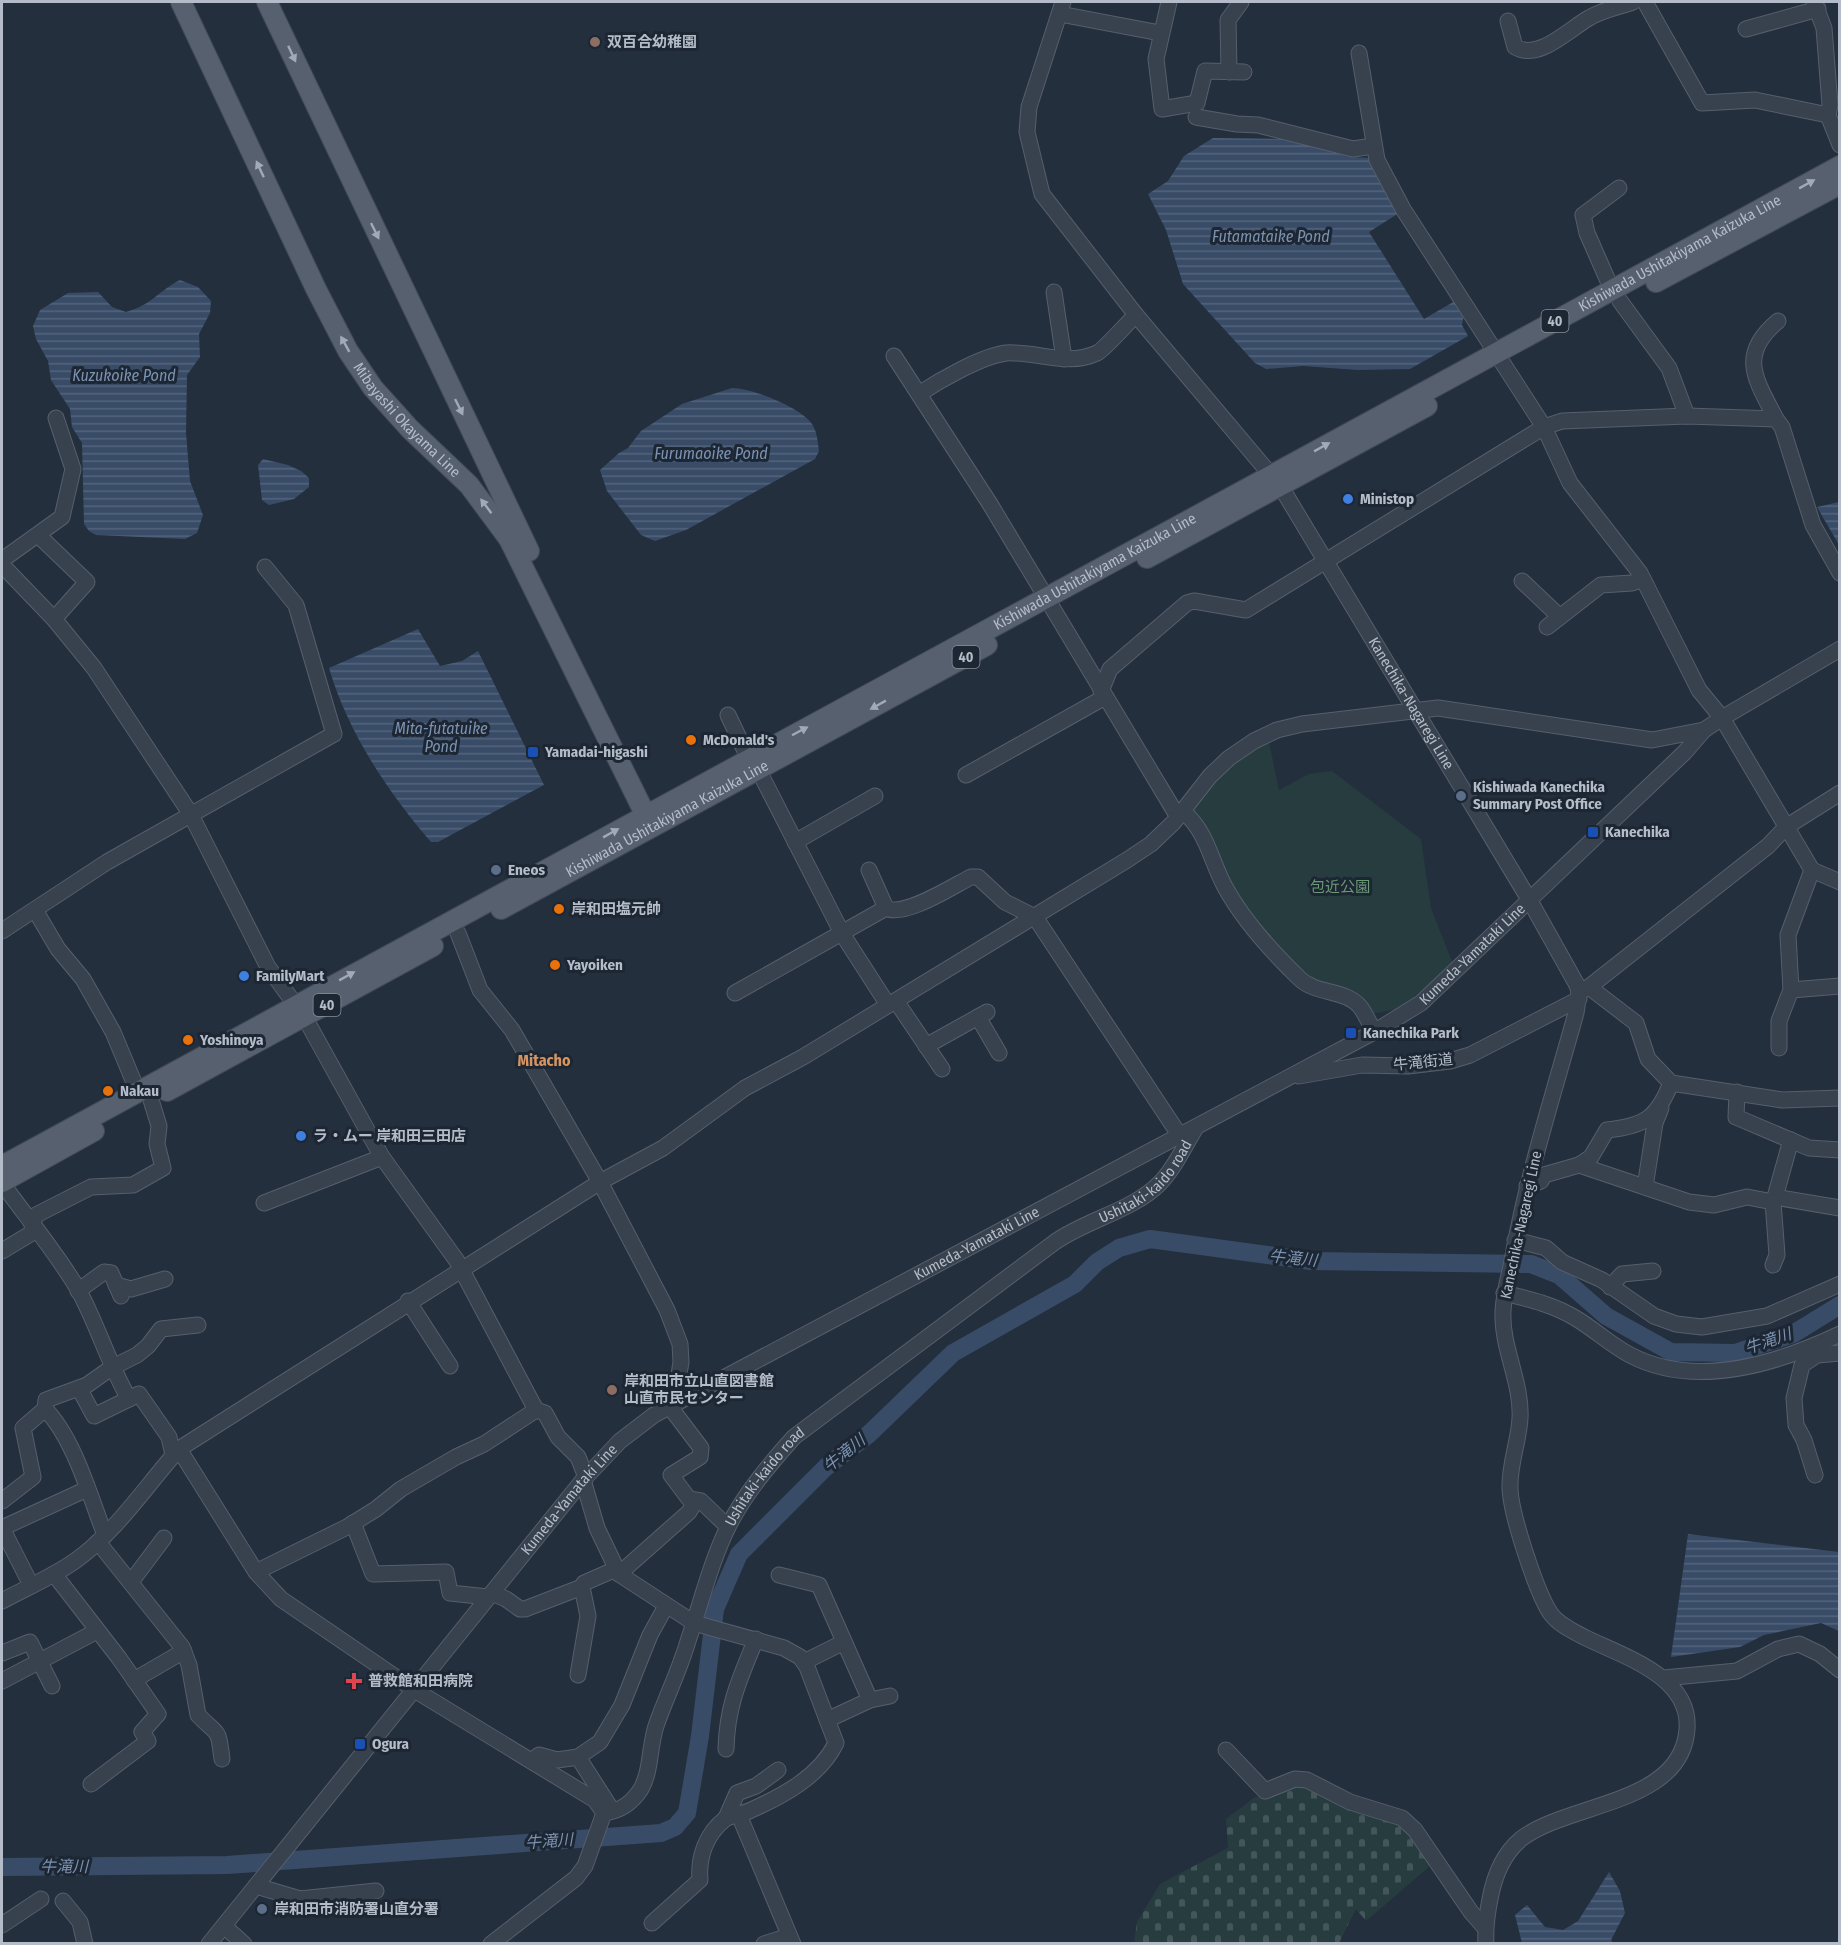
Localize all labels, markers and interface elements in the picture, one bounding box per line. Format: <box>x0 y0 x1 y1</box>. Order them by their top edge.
place label: 双百合幼稚園 <box>607 33 697 51</box>
marker: 双百合幼稚園 <box>588 35 602 49</box>
one-way arrow <box>287 46 296 63</box>
one-way arrow <box>255 160 264 177</box>
one-way arrow <box>1799 179 1816 189</box>
street label: Kishiwada Ushitakiyama Kaizuka Line <box>1575 191 1784 316</box>
one-way arrow <box>370 222 379 239</box>
water label: Futamataike Pond <box>1212 227 1330 246</box>
road number: 40 <box>1542 310 1568 332</box>
one-way arrow <box>340 336 350 353</box>
street label: Mibayashi Okayama Line <box>349 359 464 481</box>
water label: Kuzukoike Pond <box>72 366 176 385</box>
one-way arrow <box>454 398 464 415</box>
one-way arrow <box>1314 442 1331 452</box>
water label: Furumaoike Pond <box>654 444 768 463</box>
place label: Ministop <box>1360 490 1414 508</box>
marker: Ministop <box>1341 492 1355 506</box>
one-way arrow <box>480 498 493 514</box>
street label: Kishiwada Ushitakiyama Kaizuka Line <box>990 509 1199 634</box>
street label: Kanechika-Nagaregi Line <box>1365 634 1458 773</box>
road number: 40 <box>952 646 980 668</box>
one-way arrow <box>870 700 887 710</box>
water label: Mita-futatuike Pond <box>394 719 488 756</box>
one-way arrow <box>792 726 809 736</box>
place label: McDonald's <box>703 731 775 749</box>
marker: McDonald's <box>684 733 698 747</box>
place label: Yamadai-higashi <box>544 743 648 761</box>
marker: Yamadai-higashi <box>526 745 540 759</box>
street label: Kishiwada Ushitakiyama Kaizuka Line <box>563 756 772 881</box>
place label: Kishiwada Kanechika Summary Post Office <box>1473 778 1605 813</box>
marker: Kishiwada Kanechika Summary Post Office <box>1454 789 1468 803</box>
place label: Kanechika <box>1605 823 1670 841</box>
marker: Kanechika <box>1586 825 1600 839</box>
one-way arrow <box>603 828 620 838</box>
place label: Eneos <box>508 861 545 879</box>
marker: Eneos <box>489 863 503 877</box>
park label: 包近公園 <box>1310 878 1370 896</box>
place label: 岸和田塩元帥 <box>571 900 661 918</box>
street label: Kumeda-Yamataki Line <box>1416 900 1529 1009</box>
marker: 岸和田塩元帥 <box>552 902 566 916</box>
place label: Yayoiken <box>566 956 623 974</box>
marker: Yayoiken <box>548 958 562 972</box>
place label: FamilyMart <box>256 967 325 985</box>
marker: FamilyMart <box>237 969 251 983</box>
one-way arrow <box>339 971 356 981</box>
road number: 40 <box>314 994 340 1016</box>
place label: Kanechika Park <box>1363 1024 1459 1042</box>
marker: Kanechika Park <box>1344 1026 1358 1040</box>
place label: Yoshinoya <box>199 1031 264 1049</box>
marker: Yoshinoya <box>181 1033 195 1047</box>
street label: 牛滝街道 <box>1392 1050 1454 1074</box>
district label: Mitacho <box>518 1051 571 1070</box>
place label: Nakau <box>120 1082 159 1100</box>
marker: Nakau <box>101 1084 115 1098</box>
place label: ラ・ムー 岸和田三田店 <box>313 1127 466 1145</box>
marker: ラ・ムー 岸和田三田店 <box>294 1129 308 1143</box>
street label: Ushitaki-kaido road <box>1096 1137 1196 1227</box>
street label: Kanechika-Nagaregi Line <box>1497 1149 1545 1301</box>
street label: Kumeda-Yamataki Line <box>911 1203 1042 1284</box>
water label: 牛滝川 <box>1268 1246 1320 1270</box>
water label: 牛滝川 <box>1742 1324 1796 1358</box>
place label: 岸和田市立山直図書館 山直市民センター <box>624 1372 774 1407</box>
marker: 岸和田市立山直図書館 山直市民センター <box>605 1383 619 1397</box>
street label: Ushitaki-kaido road <box>721 1423 808 1529</box>
water label: 牛滝川 <box>819 1429 870 1475</box>
street label: Kumeda-Yamataki Line <box>517 1441 621 1559</box>
marker: 普救館和田病院 <box>345 1672 363 1690</box>
place label: 普救館和田病院 <box>368 1672 473 1690</box>
place label: Ogura <box>372 1735 410 1753</box>
marker: Ogura <box>353 1737 367 1751</box>
water label: 牛滝川 <box>524 1830 576 1852</box>
water label: 牛滝川 <box>40 1857 90 1876</box>
place label: 岸和田市消防署山直分署 <box>274 1900 439 1918</box>
marker: 岸和田市消防署山直分署 <box>255 1902 269 1916</box>

